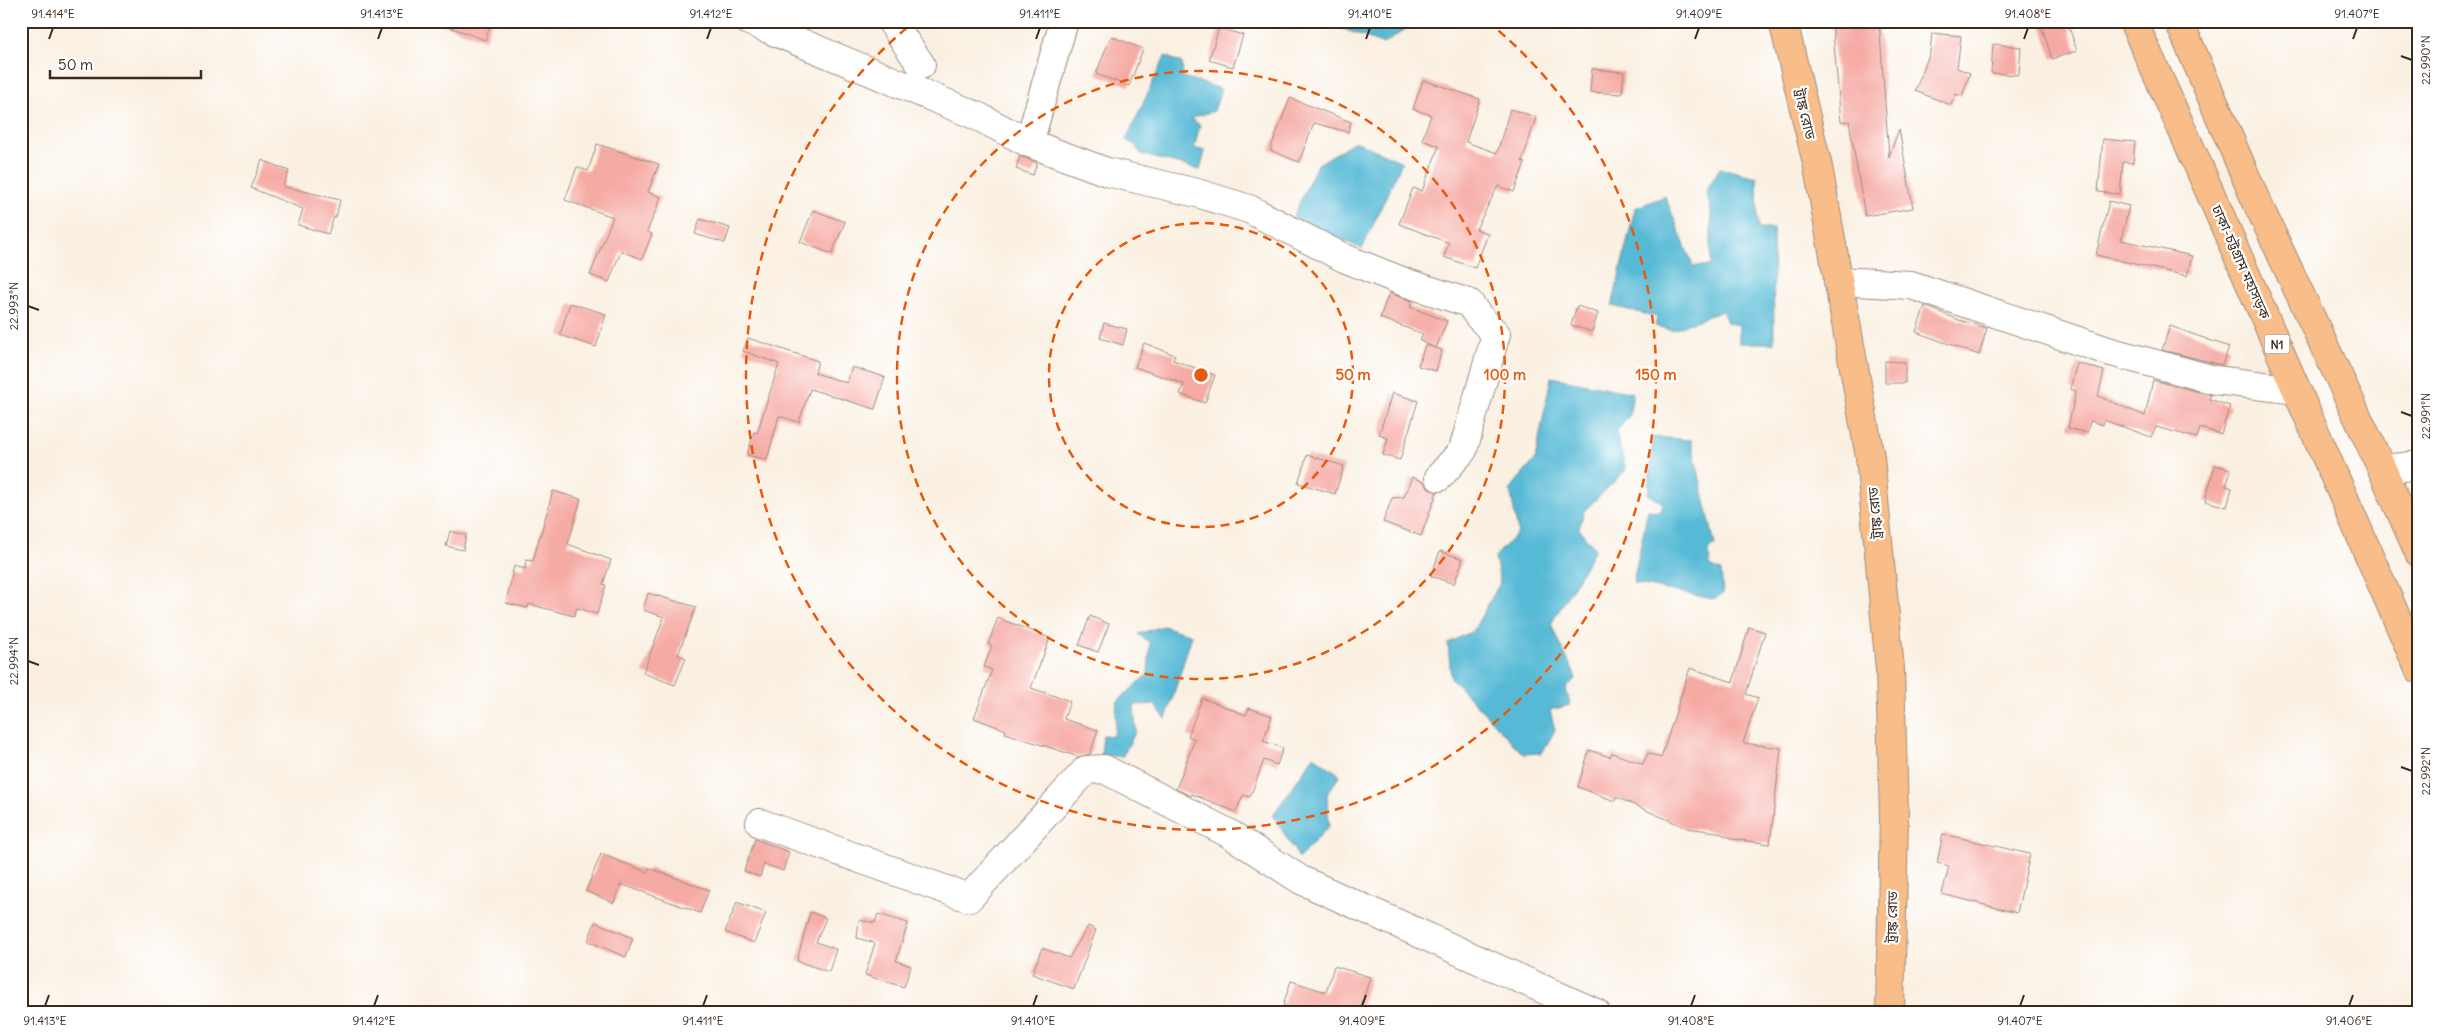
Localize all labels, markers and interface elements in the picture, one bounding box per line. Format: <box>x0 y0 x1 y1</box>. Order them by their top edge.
text: 91.414°E <box>31 6 75 21</box>
text: 91.413°E <box>360 6 404 21</box>
text: 91.412°E <box>689 6 733 21</box>
text: 91.411°E <box>1019 6 1061 21</box>
text: 91.410°E <box>1348 6 1392 21</box>
text: 91.409°E <box>1676 6 1722 21</box>
text: 91.408°E <box>2005 6 2051 21</box>
text: 91.407°E <box>2334 6 2380 21</box>
text: 22.990°N <box>2418 35 2433 85</box>
scale bar <box>50 48 201 80</box>
text: 50 m <box>58 55 93 74</box>
street label: ট্রাঙ্ক রোড <box>1790 86 1820 142</box>
street label: ঢাকা-চট্টগ্রাম মহাসড়ক <box>2207 201 2275 322</box>
text: 22.993°N <box>6 282 21 330</box>
road number: N1 <box>2264 334 2290 354</box>
text: 50 m <box>1335 365 1371 384</box>
text: 100 m <box>1484 365 1526 384</box>
text: 150 m <box>1635 365 1677 384</box>
centre of rings <box>1192 366 1210 384</box>
text: 22.991°N <box>2418 393 2433 439</box>
street label: ট্রাঙ্ক রোড <box>1864 486 1886 540</box>
text: 22.994°N <box>6 637 21 685</box>
text: 22.992°N <box>2418 747 2433 795</box>
street label: ট্রাঙ্ক রোড <box>1883 890 1901 944</box>
text: 91.413°E <box>23 1013 67 1028</box>
text: 91.412°E <box>352 1013 396 1028</box>
text: 91.411°E <box>682 1013 724 1028</box>
text: 91.410°E <box>1011 1013 1055 1028</box>
text: 91.409°E <box>1339 1013 1385 1028</box>
text: 91.408°E <box>1668 1013 1714 1028</box>
text: 91.407°E <box>1997 1013 2043 1028</box>
text: 91.406°E <box>2326 1013 2372 1028</box>

